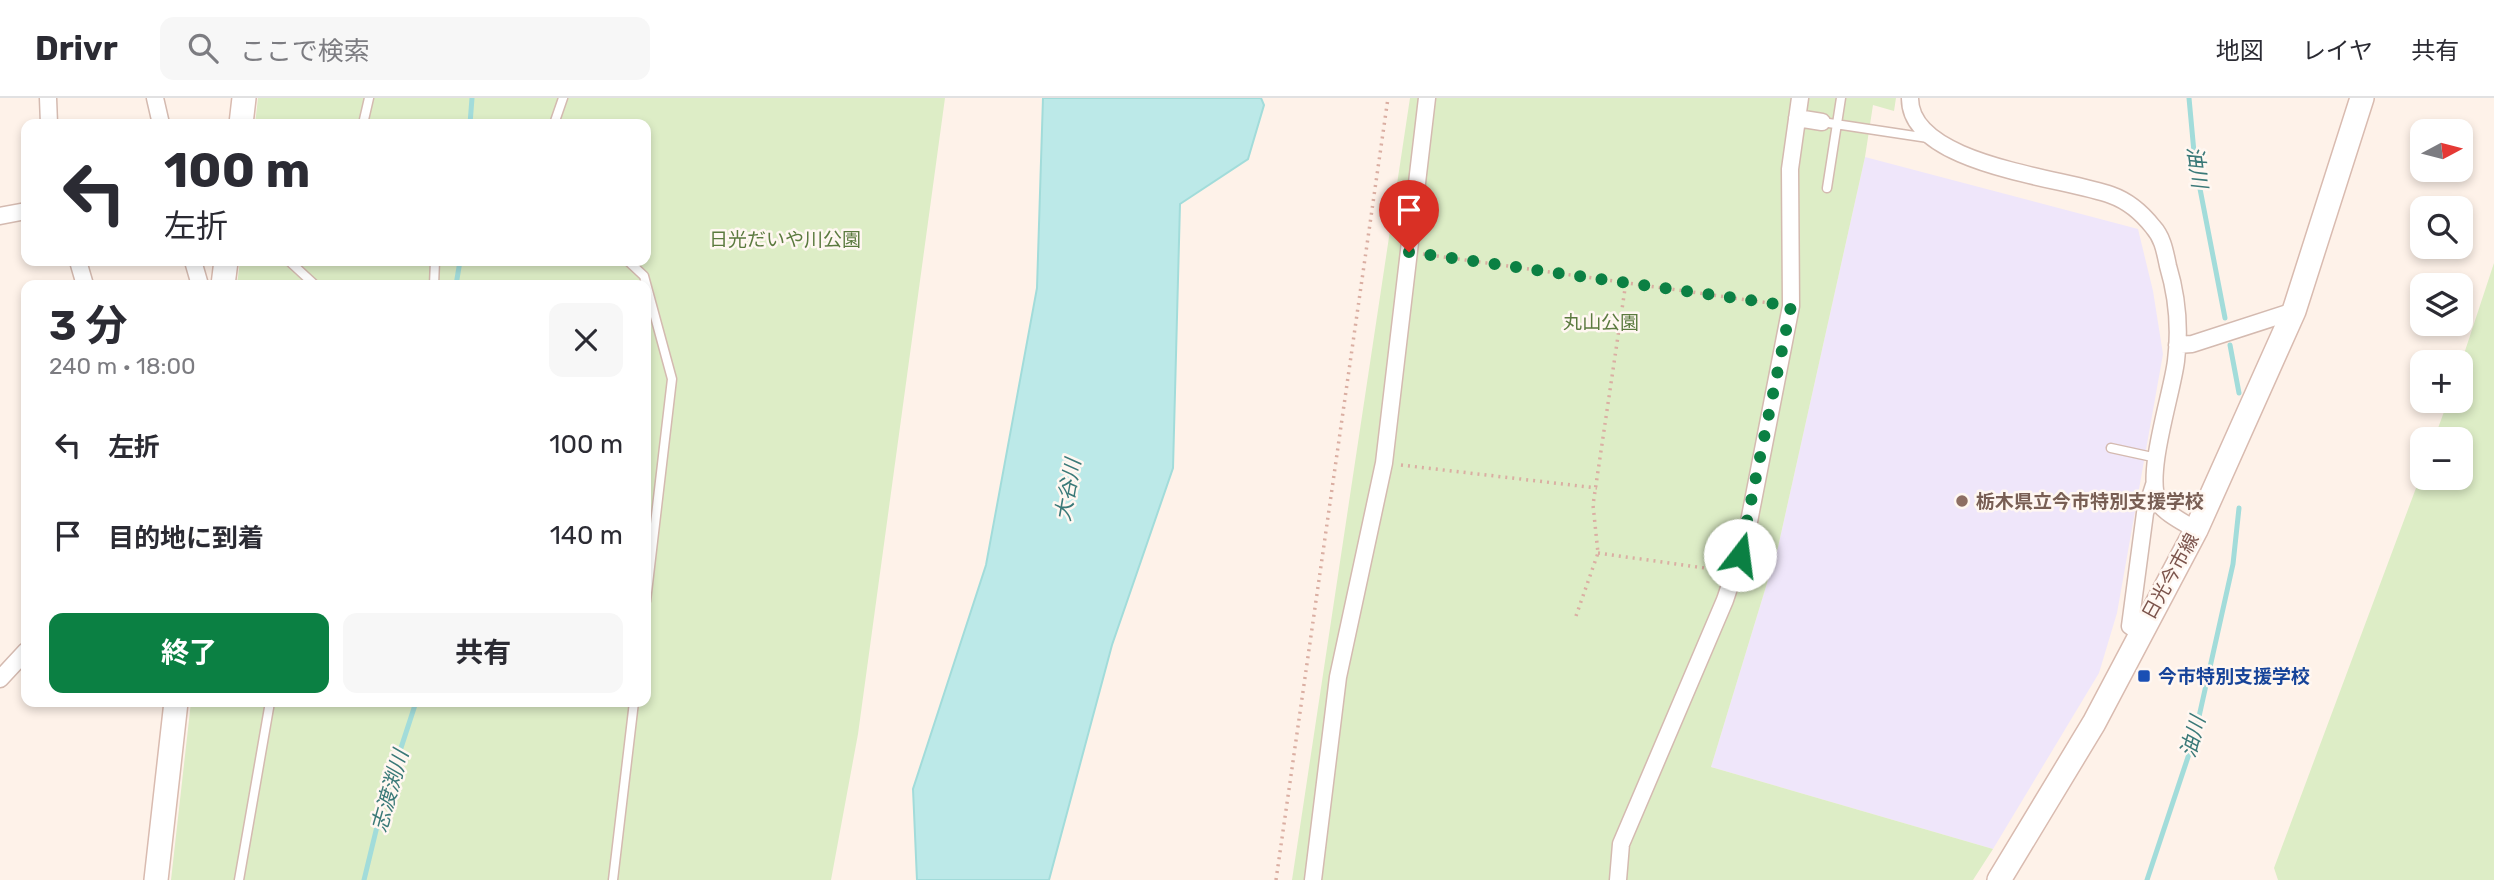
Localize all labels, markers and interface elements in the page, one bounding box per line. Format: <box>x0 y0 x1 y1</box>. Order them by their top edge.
search box <box>160 17 650 80</box>
text: Drivr <box>35 29 118 68</box>
icon: search <box>184 29 222 67</box>
text: ここで検索 <box>240 36 370 67</box>
text: 地図 <box>2216 37 2264 65</box>
text: レイヤ <box>2302 37 2373 65</box>
text: 共有 <box>2411 37 2459 65</box>
north arrow <box>2410 119 2473 182</box>
map controls <box>2410 119 2473 490</box>
text: 100 m <box>164 141 310 199</box>
water label: 油川 <box>2182 144 2213 191</box>
icon: left <box>49 147 140 238</box>
pin <box>1379 180 1439 252</box>
icon: arrive <box>1390 191 1428 229</box>
button: search <box>2410 196 2473 259</box>
text: 左折 <box>164 207 228 245</box>
park label: 日光だいや川公園 <box>709 228 861 251</box>
button: layers <box>2410 273 2473 336</box>
text: 3 分 <box>49 301 128 351</box>
button: close <box>549 303 623 377</box>
park label: 丸山公園 <box>1563 311 1639 334</box>
button: + <box>2410 350 2473 413</box>
text: 240 m · 18:00 <box>49 352 196 380</box>
icon: left <box>49 426 87 464</box>
button: − <box>2410 427 2473 490</box>
text: 100 m <box>549 429 623 460</box>
text: 左折 <box>108 432 160 463</box>
water label: 大谷川 <box>1050 455 1086 523</box>
place label: 栃木県立今市特別支援学校 <box>1976 490 2204 513</box>
marker: 栃木県立今市特別支援学校 <box>1954 493 1970 509</box>
icon: arrive <box>49 517 87 555</box>
position arrow <box>1703 518 1777 592</box>
text: 140 m <box>550 520 623 551</box>
text: 目的地に到着 <box>108 523 264 554</box>
street label: 日光今市線 <box>2137 529 2204 623</box>
button: 終了 <box>49 613 329 693</box>
button: 共有 <box>343 613 623 693</box>
place label: 今市特別支援学校 <box>2158 665 2310 688</box>
marker: 今市特別支援学校 <box>2136 668 2152 684</box>
water label: 油川 <box>2175 711 2211 760</box>
water label: 志渡渕川 <box>366 745 414 835</box>

